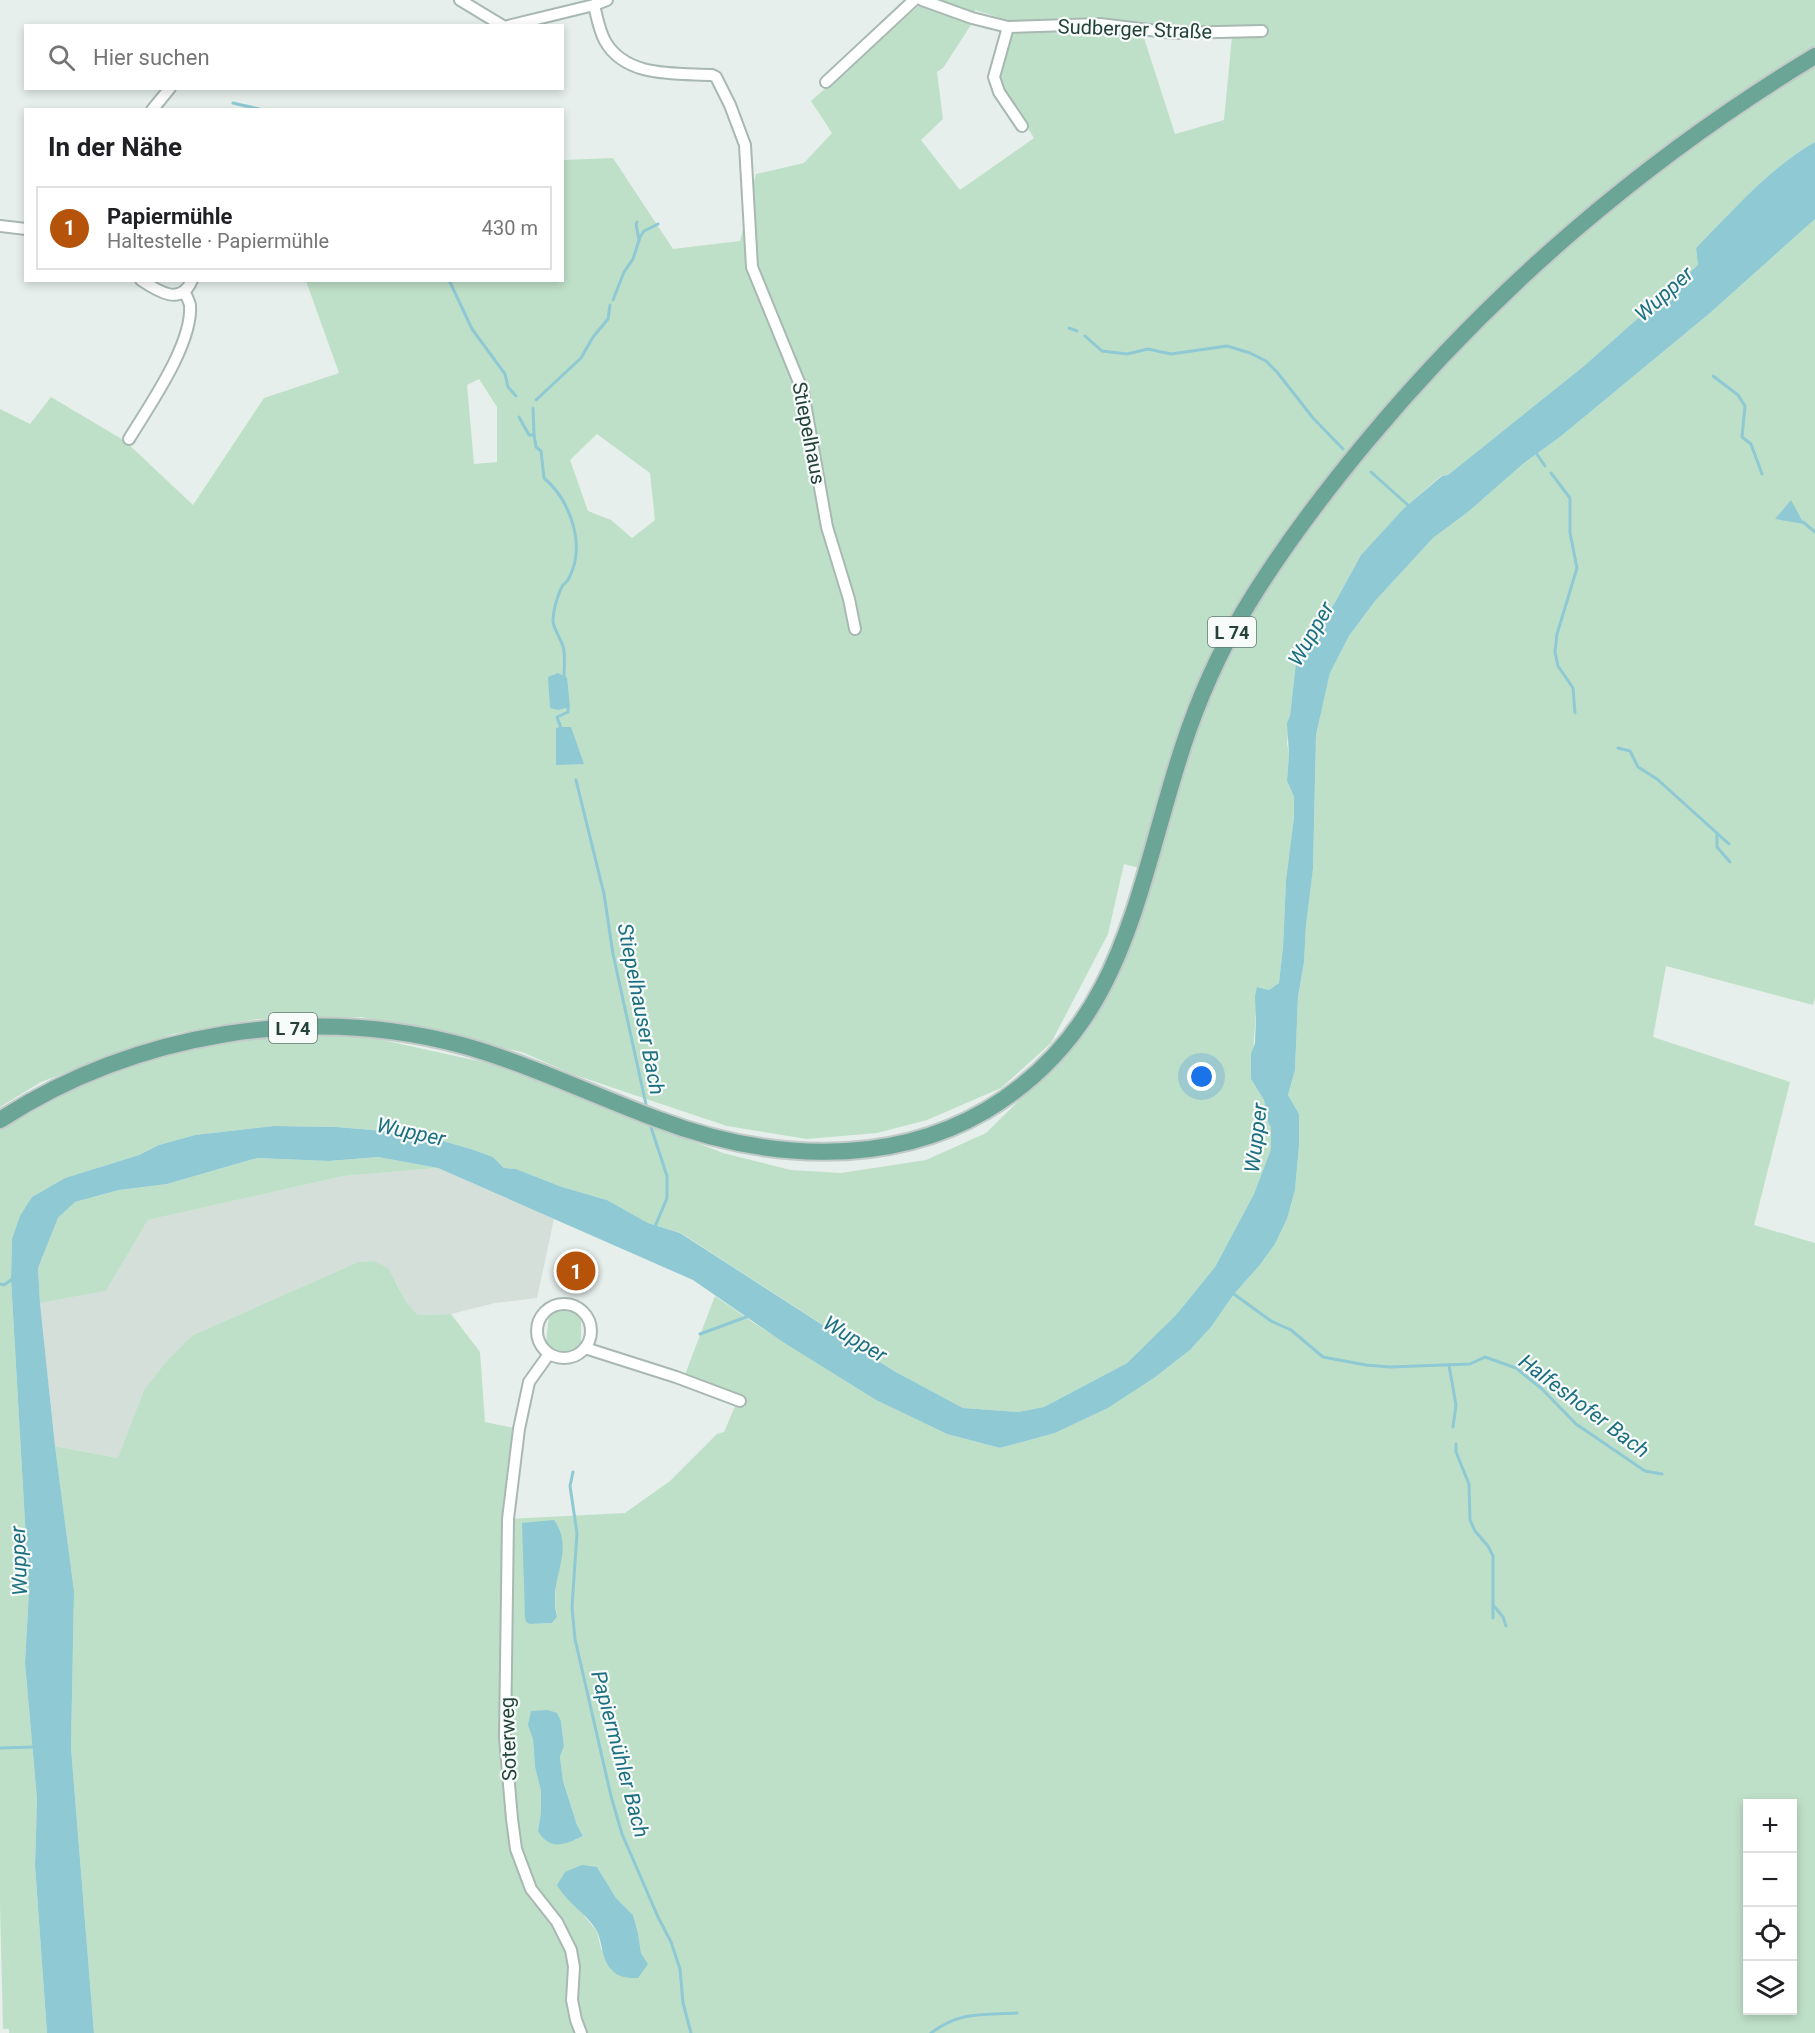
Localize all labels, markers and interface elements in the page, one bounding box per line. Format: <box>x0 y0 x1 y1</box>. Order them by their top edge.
street label: Sudberger Straße <box>1057 14 1213 44</box>
search box <box>24 24 564 90</box>
icon: search <box>45 41 78 74</box>
text: Hier suchen <box>93 45 210 70</box>
text: In der Nähe <box>48 132 182 162</box>
text: Papiermühle <box>107 204 232 229</box>
text: 1 <box>64 216 75 240</box>
text: 430 m <box>482 216 538 240</box>
text: Haltestelle · Papiermühle <box>107 229 329 253</box>
water label: Wupper <box>1630 261 1699 326</box>
street label: Stiepelhaus <box>787 380 831 486</box>
water label: Wupper <box>1283 597 1339 670</box>
road number: L 74 <box>1208 617 1256 647</box>
water label: Stiepelhauser Bach <box>613 921 669 1097</box>
road number: L 74 <box>269 1013 317 1043</box>
your location <box>1187 1062 1216 1091</box>
water label: Wupper <box>1240 1101 1272 1174</box>
water label: Wupper <box>374 1113 449 1151</box>
pin: 1 <box>556 1248 596 1294</box>
water label: Wupper <box>819 1311 892 1368</box>
water label: Halfeshofer Bach <box>1514 1349 1654 1463</box>
water label: Wupper <box>6 1525 32 1596</box>
water label: Papiermühler Bach <box>586 1668 654 1840</box>
street label: Soterweg <box>495 1696 521 1782</box>
map controls <box>1743 1799 1797 2015</box>
button: + <box>1743 1799 1797 1853</box>
button: − <box>1743 1853 1797 1907</box>
button: locate <box>1743 1907 1797 1961</box>
button: layers <box>1743 1961 1797 2015</box>

